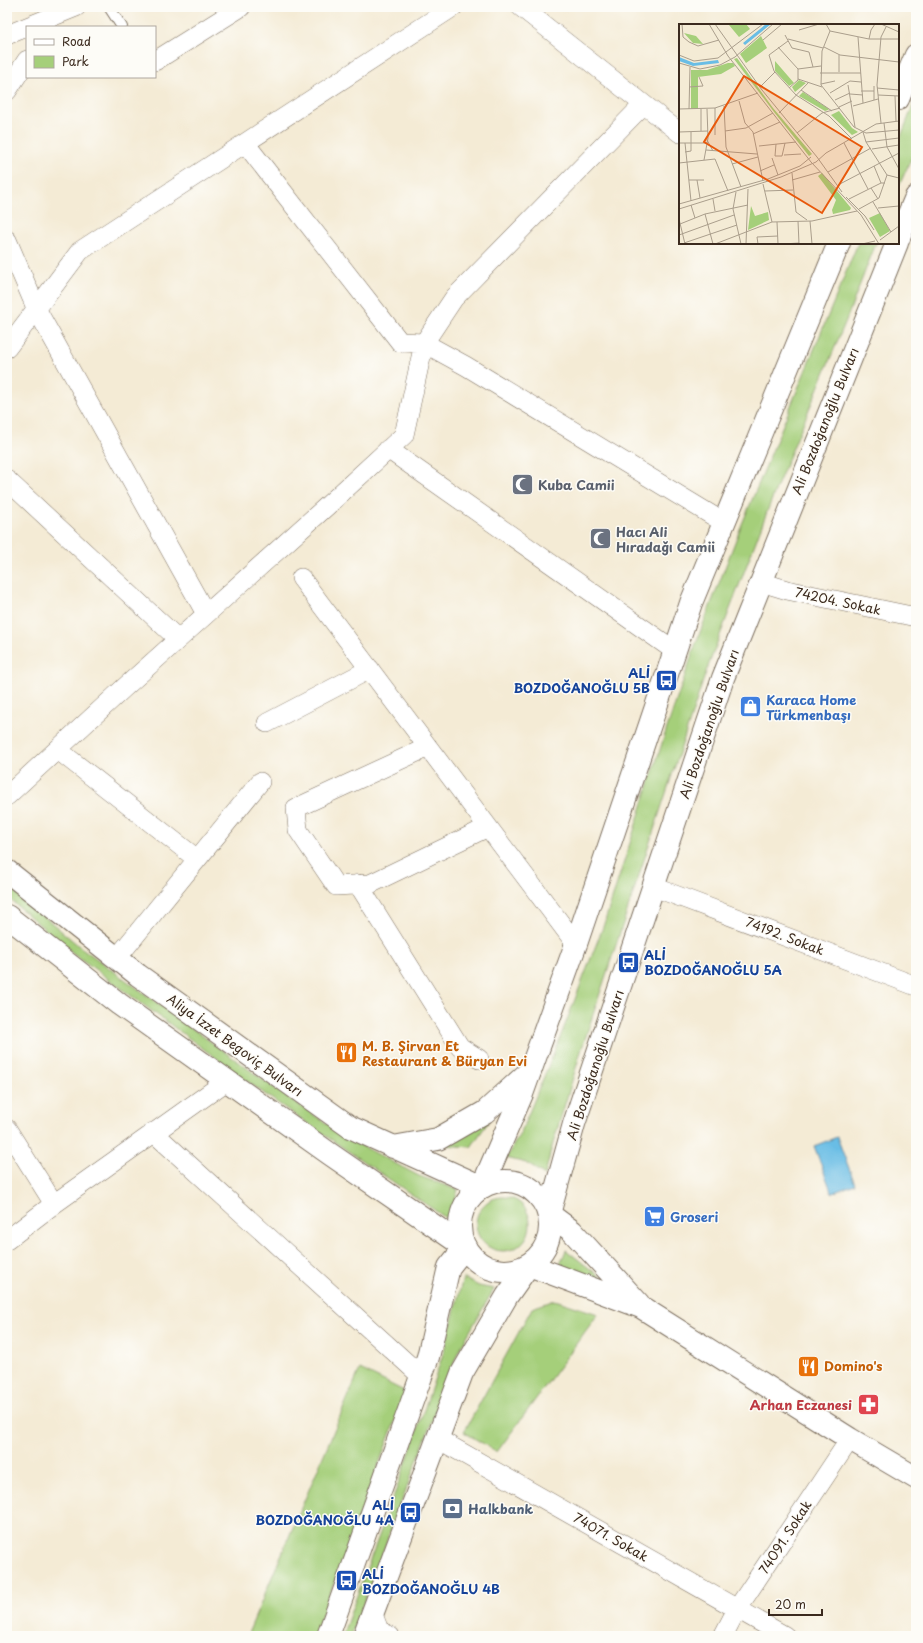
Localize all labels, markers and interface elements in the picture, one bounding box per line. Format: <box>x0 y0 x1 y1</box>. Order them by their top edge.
inset map <box>679 24 899 244</box>
legend <box>26 26 156 78</box>
text: Road <box>62 32 91 50</box>
text: Park <box>62 52 89 70</box>
street label: Ali Bozdoğanoğlu Bulvarı <box>786 344 863 497</box>
mosque icon: Kuba Camii <box>510 472 536 498</box>
place label: Kuba Camii <box>538 475 615 494</box>
place label: Hacı Ali Hıradağı Camii <box>616 522 715 556</box>
mosque icon: Hacı Ali Hıradağı Camii <box>587 526 613 552</box>
street label: 74204. Sokak <box>794 582 883 619</box>
street label: Ali Bozdoğanoğlu Bulvarı <box>674 647 743 801</box>
place label: ALİ BOZDOĞANOĞLU 5B <box>513 663 650 697</box>
bus stop icon: ALİ BOZDOĞANOĞLU 5B <box>653 667 679 693</box>
place label: Karaca Home Türkmenbaşı <box>766 690 856 724</box>
shop icon: Karaca Home Türkmenbaşı <box>738 694 764 720</box>
street label: 74192. Sokak <box>743 912 828 959</box>
place label: ALİ BOZDOĞANOĞLU 5A <box>644 945 782 979</box>
bus stop icon: ALİ BOZDOĞANOĞLU 5A <box>615 949 641 975</box>
street label: Ali Bozdoğanoğlu Bulvarı <box>561 987 628 1142</box>
street label: Aliya İzzet Begoviç Bulvarı <box>163 989 307 1100</box>
place label: M. B. Şirvan Et Restaurant & Büryan Evi <box>362 1036 527 1070</box>
restaurant icon: M. B. Şirvan Et Restaurant & Büryan Evi <box>333 1040 359 1066</box>
supermarket icon: Groseri <box>641 1204 667 1230</box>
place label: Groseri <box>670 1207 718 1226</box>
restaurant icon: Domino's <box>795 1353 821 1379</box>
place label: Domino's <box>824 1356 882 1375</box>
pharmacy icon: Arhan Eczanesi <box>855 1392 881 1418</box>
place label: Arhan Eczanesi <box>750 1395 852 1414</box>
place label: ALİ BOZDOĞANOĞLU 4A <box>255 1495 394 1529</box>
bank icon: Halkbank <box>439 1496 465 1522</box>
street label: 74091. Sokak <box>754 1496 816 1577</box>
bus stop icon: ALİ BOZDOĞANOĞLU 4A <box>397 1499 423 1525</box>
place label: Halkbank <box>468 1499 534 1518</box>
street label: 74071. Sokak <box>570 1507 653 1566</box>
place label: ALİ BOZDOĞANOĞLU 4B <box>362 1564 500 1598</box>
bus stop icon: ALİ BOZDOĞANOĞLU 4B <box>334 1568 360 1594</box>
scale bar <box>769 1591 822 1617</box>
text: 20 m <box>775 1595 806 1613</box>

